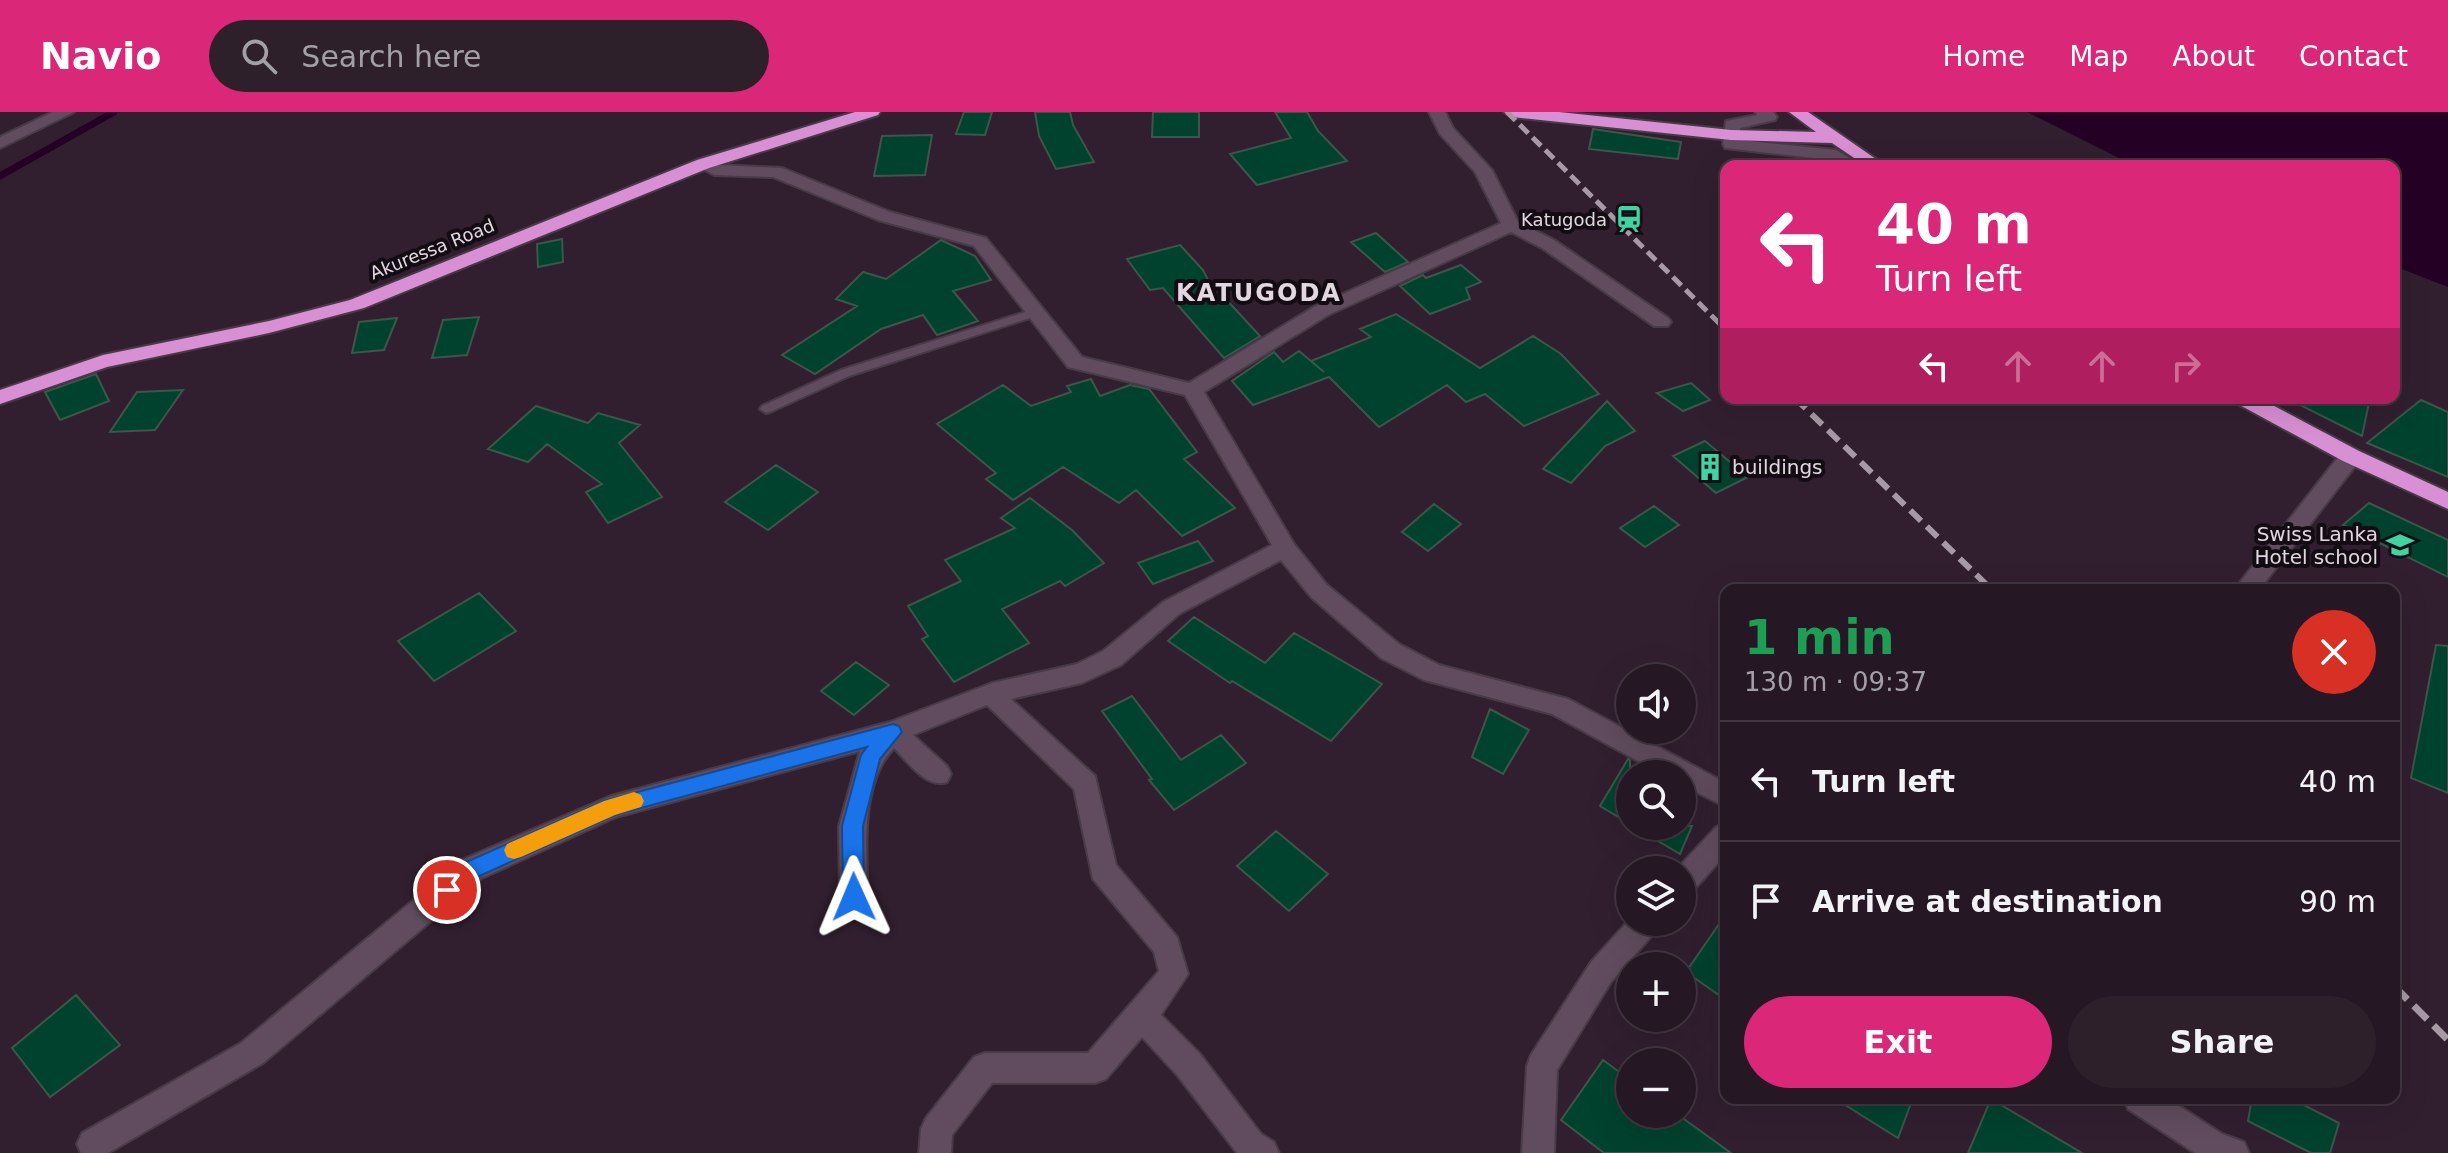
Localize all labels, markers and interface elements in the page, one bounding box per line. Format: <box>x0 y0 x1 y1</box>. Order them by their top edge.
search box <box>209 20 769 92</box>
text: Navio <box>40 34 161 78</box>
icon: search <box>237 34 281 78</box>
text: Search here <box>301 39 482 74</box>
text: Home <box>1942 40 2025 73</box>
text: Map <box>2069 40 2128 73</box>
text: About <box>2172 40 2255 73</box>
text: Contact <box>2299 40 2408 73</box>
text: 40 m <box>1876 191 2032 256</box>
icon: left <box>1744 192 1848 296</box>
station icon: Katugoda <box>1614 204 1644 234</box>
place label: Katugoda <box>1521 209 1607 230</box>
street label: Akuressa Road <box>367 214 497 284</box>
text: Turn left <box>1876 258 2022 299</box>
district label: KATUGODA <box>1176 279 1342 307</box>
icon: left <box>1912 344 1956 388</box>
icon: ahead <box>1996 344 2040 388</box>
icon: ahead <box>2080 344 2124 388</box>
icon: right <box>2164 344 2208 388</box>
building icon: buildings <box>1695 452 1725 482</box>
place label: buildings <box>1732 455 1823 479</box>
place label: Swiss Lanka Hotel school <box>2255 522 2378 569</box>
school or university icon: Swiss Lanka Hotel school <box>2385 530 2415 560</box>
text: 1 min <box>1744 609 1895 665</box>
button: close <box>2292 610 2376 694</box>
map controls <box>1616 664 1696 1128</box>
button: sound <box>1616 664 1696 744</box>
text: 130 m · 09:37 <box>1744 667 1927 697</box>
icon: left <box>1744 759 1788 803</box>
button: search <box>1616 760 1696 840</box>
text: Turn left <box>1812 764 1955 799</box>
text: 40 m <box>2299 764 2376 799</box>
position arrow <box>812 855 896 939</box>
pin <box>413 856 481 924</box>
button: layers <box>1616 856 1696 936</box>
icon: arrive <box>425 868 469 912</box>
icon: arrive <box>1744 879 1788 923</box>
text: Arrive at destination <box>1812 884 2163 919</box>
text: 90 m <box>2299 884 2376 919</box>
button: + <box>1616 952 1696 1032</box>
button: Exit <box>1744 996 2052 1088</box>
button: Share <box>2068 996 2376 1088</box>
button: − <box>1616 1048 1696 1128</box>

